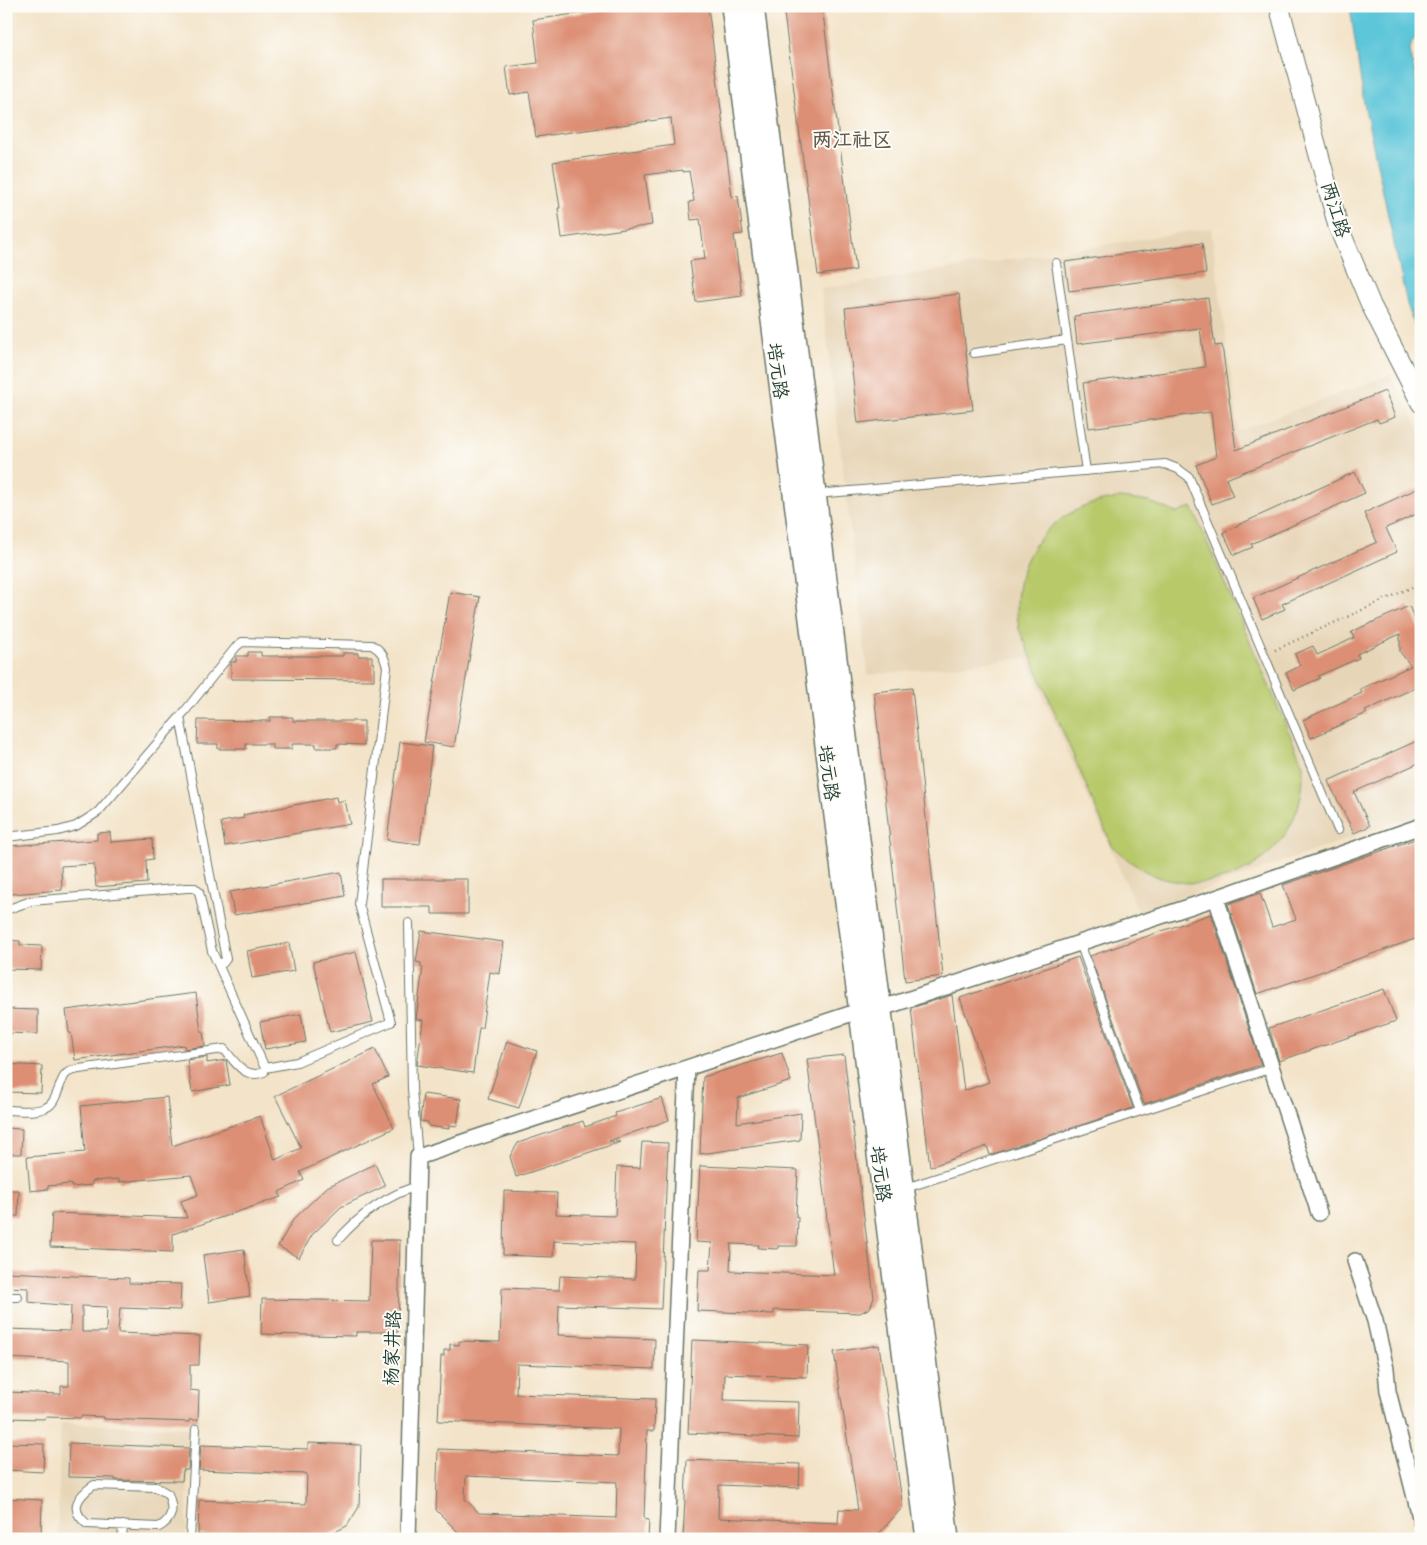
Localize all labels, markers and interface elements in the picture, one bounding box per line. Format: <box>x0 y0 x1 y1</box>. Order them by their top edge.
district label: 两江社区 <box>812 127 892 154</box>
street label: 两江路 <box>1315 179 1355 241</box>
street label: 培元路 <box>761 341 793 401</box>
street label: 培元路 <box>812 743 844 803</box>
street label: 培元路 <box>864 1144 896 1204</box>
street label: 杨家井路 <box>379 1310 407 1386</box>

